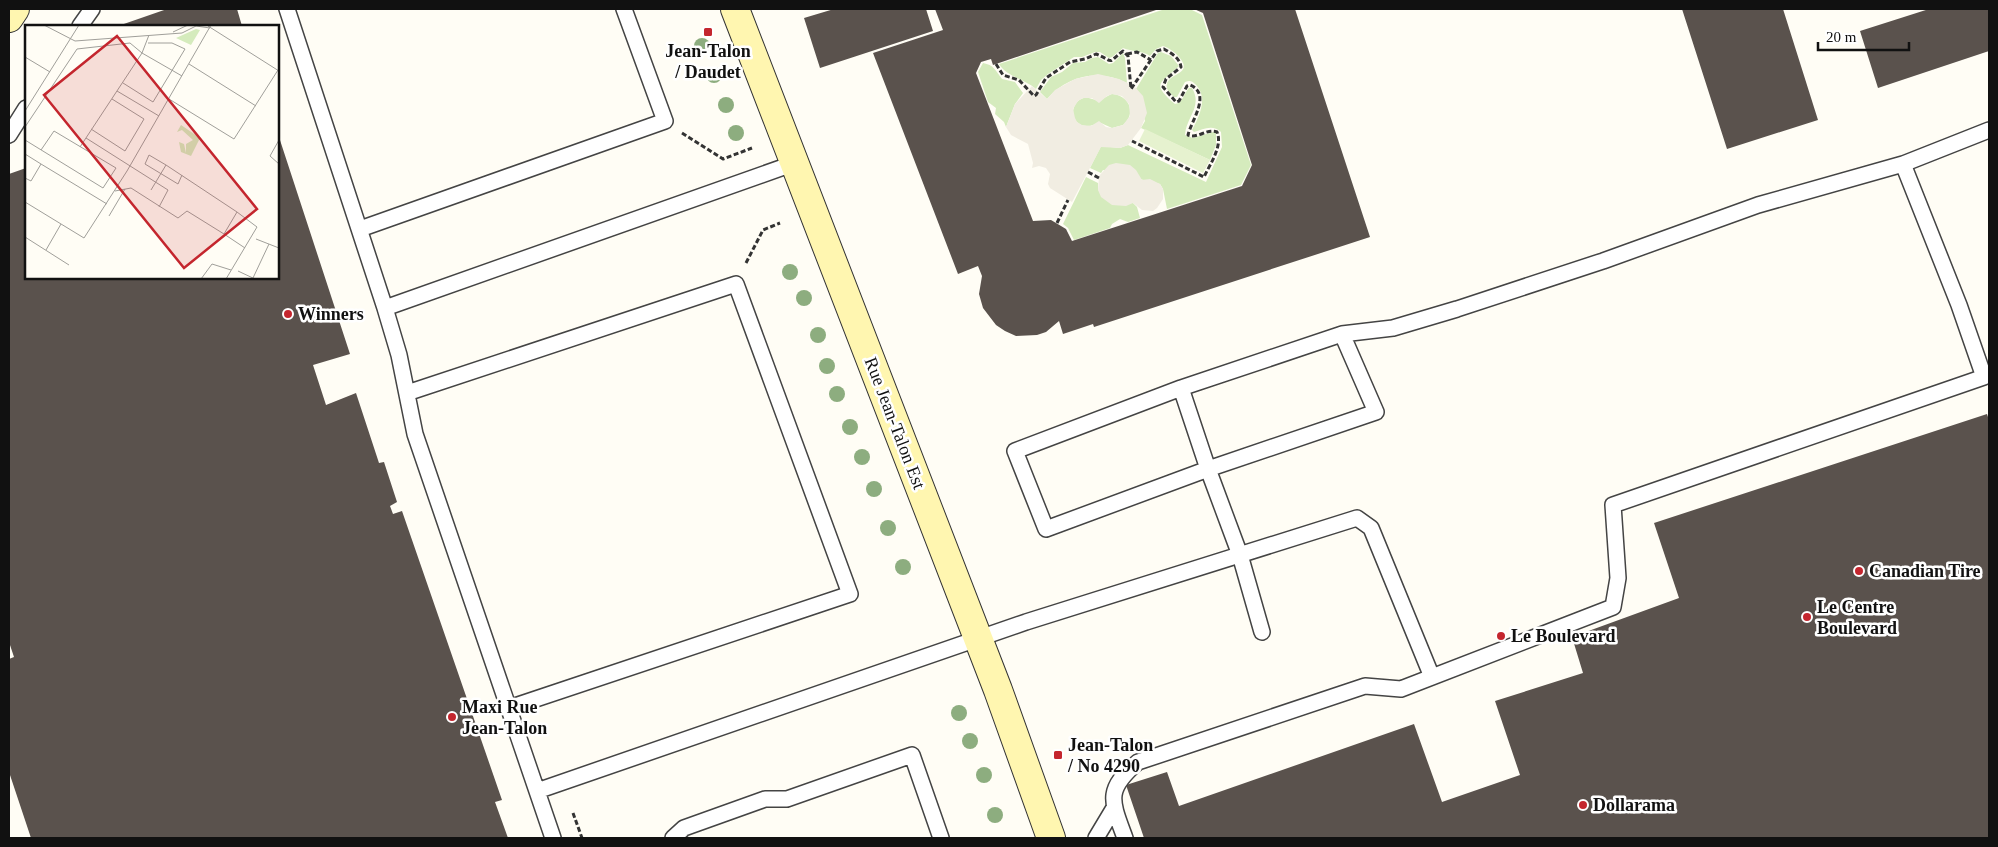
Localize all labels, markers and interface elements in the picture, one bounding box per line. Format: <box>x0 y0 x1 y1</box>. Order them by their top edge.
scale bar <box>1818 20 1909 52</box>
inset map <box>25 25 279 279</box>
marker: Jean-Talon / Daudet <box>702 26 714 38</box>
text: 20 m <box>1826 29 1857 45</box>
place label: Jean-Talon / Daudet <box>665 41 751 82</box>
place label: Winners <box>298 304 364 324</box>
marker: Winners <box>282 308 294 320</box>
street label: Rue Jean-Talon Est <box>861 354 929 492</box>
place label: Canadian Tire <box>1869 561 1981 581</box>
marker: Canadian Tire <box>1853 565 1865 577</box>
place label: Le Centre Boulevard <box>1817 597 1897 638</box>
marker: Le Centre Boulevard <box>1801 611 1813 623</box>
place label: Le Boulevard <box>1511 626 1616 646</box>
marker: Le Boulevard <box>1495 630 1507 642</box>
place label: Maxi Rue Jean-Talon <box>462 697 547 738</box>
marker: Maxi Rue Jean-Talon <box>446 711 458 723</box>
place label: Jean-Talon / No 4290 <box>1067 735 1153 776</box>
marker: Jean-Talon / No 4290 <box>1052 749 1064 761</box>
place label: Dollarama <box>1593 795 1675 815</box>
marker: Dollarama <box>1577 799 1589 811</box>

